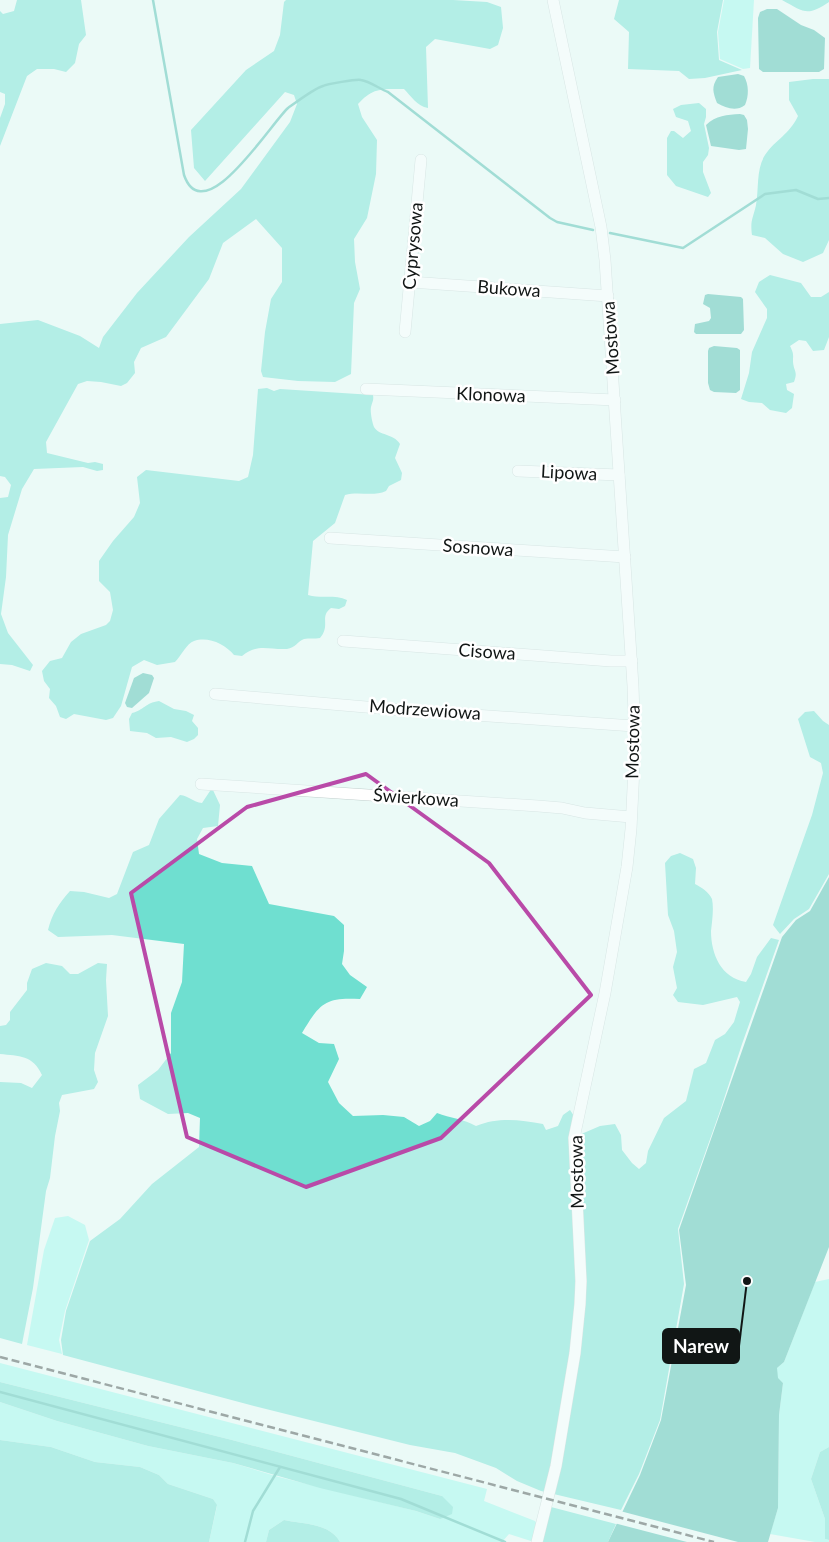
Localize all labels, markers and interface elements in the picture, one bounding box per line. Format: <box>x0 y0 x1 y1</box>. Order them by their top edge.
street label: Cyprysowa <box>397 201 427 291</box>
street label: Bukowa <box>477 275 541 301</box>
street label: Mostowa <box>596 300 624 376</box>
street label: Klonowa <box>456 382 526 406</box>
street label: Lipowa <box>540 460 598 484</box>
street label: Sosnowa <box>442 534 514 560</box>
street label: Cisowa <box>458 638 516 664</box>
street label: Modrzewiowa <box>368 694 482 724</box>
street label: Mostowa <box>620 705 644 779</box>
street label: Świerkowa <box>373 783 460 811</box>
street label: Mostowa <box>564 1135 588 1209</box>
callout: Narew <box>663 1329 739 1363</box>
text: Narew <box>673 1334 730 1357</box>

